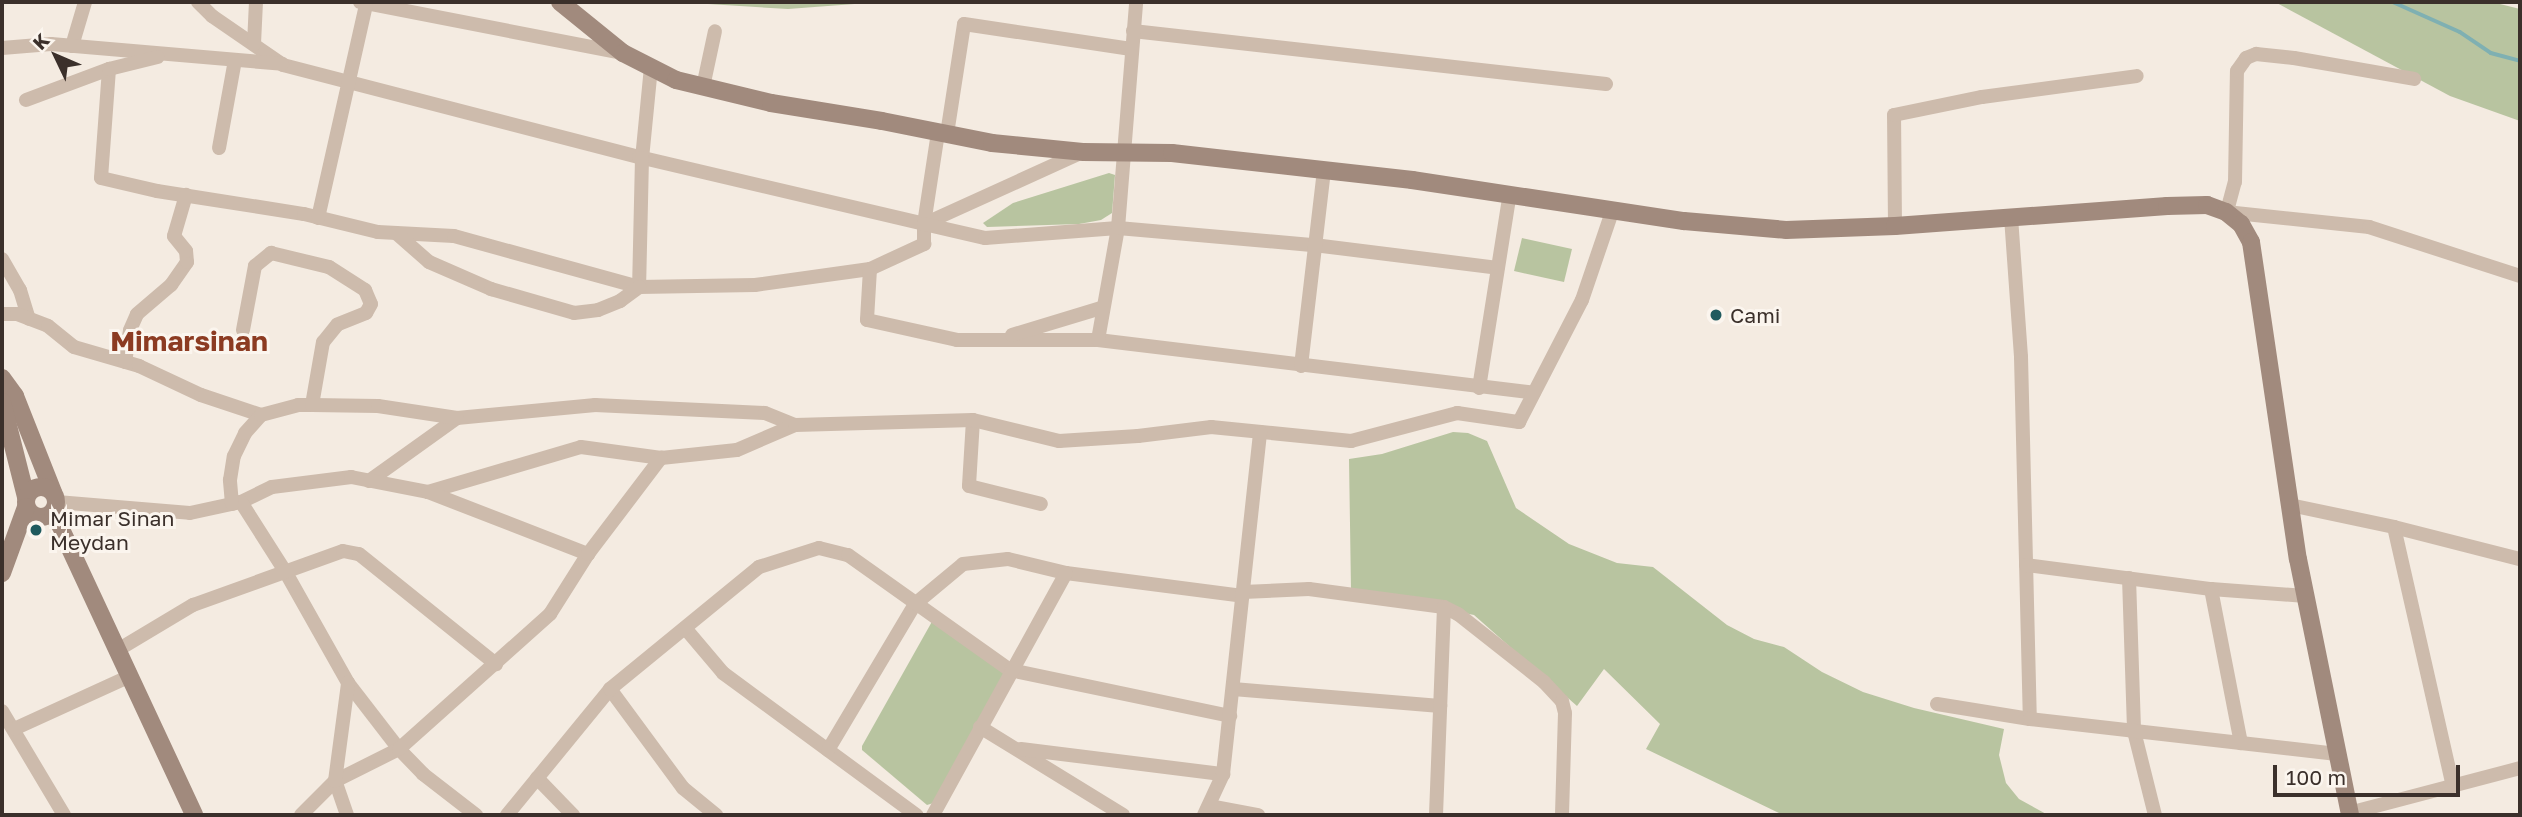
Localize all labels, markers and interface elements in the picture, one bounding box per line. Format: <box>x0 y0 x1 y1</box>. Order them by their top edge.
north arrow <box>21 21 91 91</box>
text: K <box>27 28 54 54</box>
place label: Cami <box>1730 302 1780 328</box>
marker: Cami <box>1708 307 1724 323</box>
district label: Mimarsinan <box>110 324 268 358</box>
place label: Mimar Sinan Meydan <box>50 505 174 555</box>
marker: Mimar Sinan Meydan <box>28 522 44 538</box>
scale bar <box>2277 750 2464 794</box>
text: 100 m <box>2286 764 2346 790</box>

